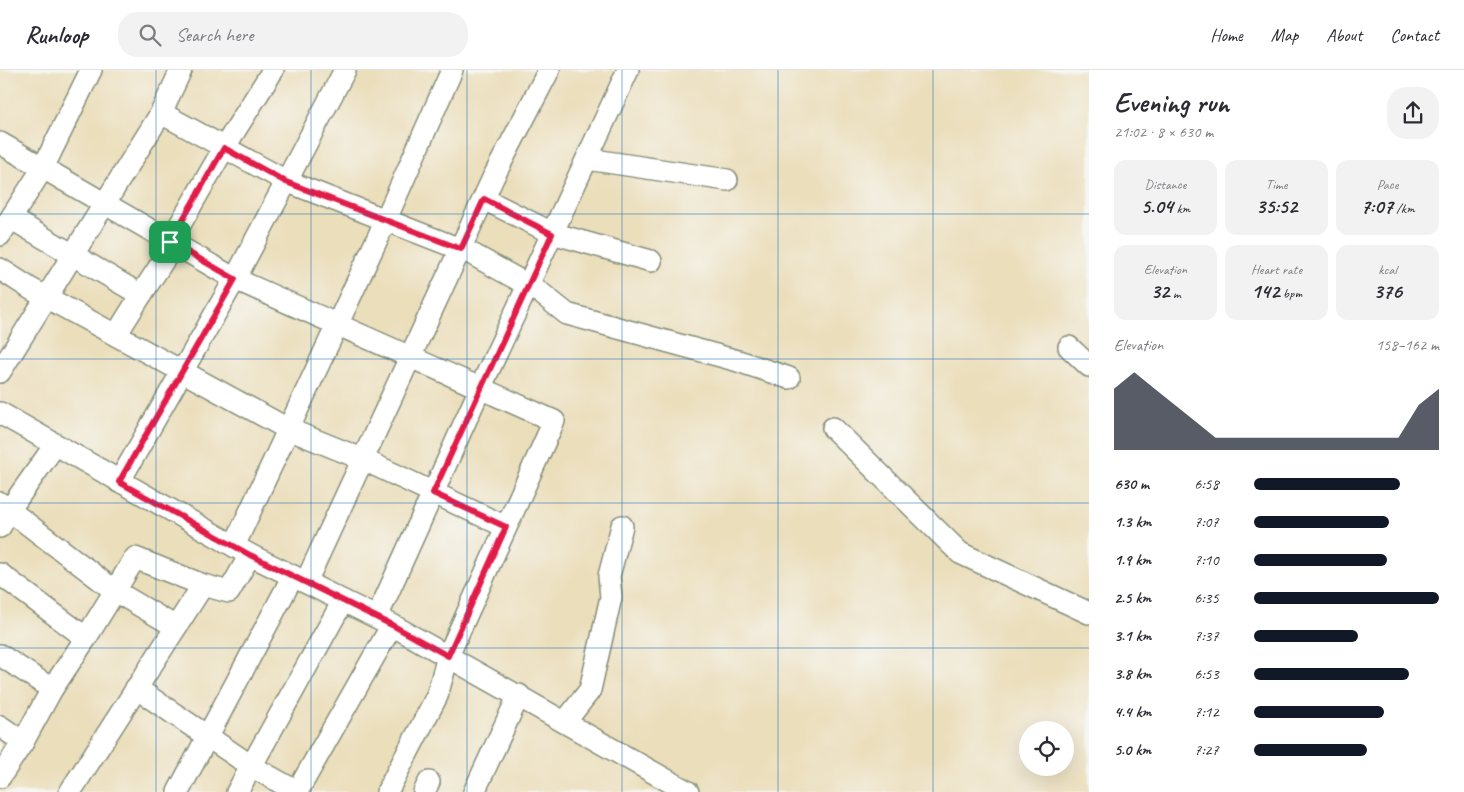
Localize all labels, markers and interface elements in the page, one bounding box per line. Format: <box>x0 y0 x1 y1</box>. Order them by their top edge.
search box <box>118 12 468 57</box>
text: Runloop <box>25 20 88 50</box>
icon: search <box>136 21 164 49</box>
text: Search here <box>176 23 253 47</box>
text: Home <box>1210 24 1243 46</box>
text: Map <box>1271 24 1298 46</box>
text: About <box>1326 24 1362 46</box>
text: Contact <box>1390 24 1439 46</box>
text: Evening run <box>1114 85 1229 120</box>
button: share <box>1387 87 1439 139</box>
text: 21:02 · 8 × 630 m <box>1114 122 1213 142</box>
text: Distance <box>1145 176 1186 193</box>
text: Time <box>1266 176 1287 193</box>
text: Pace <box>1377 176 1398 193</box>
text: 5.04 <box>1141 193 1173 219</box>
text: 35:52 <box>1256 193 1297 219</box>
text: 7:07 <box>1360 193 1393 219</box>
text: km <box>1173 200 1190 217</box>
text: /km <box>1393 200 1415 217</box>
pin <box>149 221 191 263</box>
icon: arrive <box>156 228 184 256</box>
text: Elevation <box>1144 261 1187 278</box>
text: Heart rate <box>1251 261 1302 278</box>
text: kcal <box>1378 261 1397 278</box>
text: 32 <box>1150 278 1169 304</box>
text: 142 <box>1251 278 1279 304</box>
text: 376 <box>1373 278 1402 304</box>
text: m <box>1169 285 1181 302</box>
text: bpm <box>1279 285 1302 302</box>
text: Elevation <box>1114 335 1163 355</box>
text: 158–162 m <box>1376 335 1439 355</box>
text: 630 m <box>1114 474 1149 494</box>
text: 6:58 <box>1194 474 1219 494</box>
text: 1.3 km <box>1114 512 1151 532</box>
text: 7:07 <box>1194 512 1219 532</box>
text: 1.9 km <box>1114 550 1151 570</box>
text: 7:10 <box>1194 550 1219 570</box>
text: 2.5 km <box>1114 588 1151 608</box>
text: 6:35 <box>1194 588 1219 608</box>
text: 3.1 km <box>1114 626 1151 646</box>
text: 7:37 <box>1194 626 1219 646</box>
text: 3.8 km <box>1114 664 1151 684</box>
text: 6:53 <box>1194 664 1219 684</box>
text: 4.4 km <box>1114 702 1151 722</box>
text: 7:12 <box>1194 702 1219 722</box>
map controls <box>1019 721 1074 776</box>
button: locate <box>1019 721 1074 776</box>
text: 5.0 km <box>1114 740 1151 760</box>
text: 7:27 <box>1194 740 1219 760</box>

